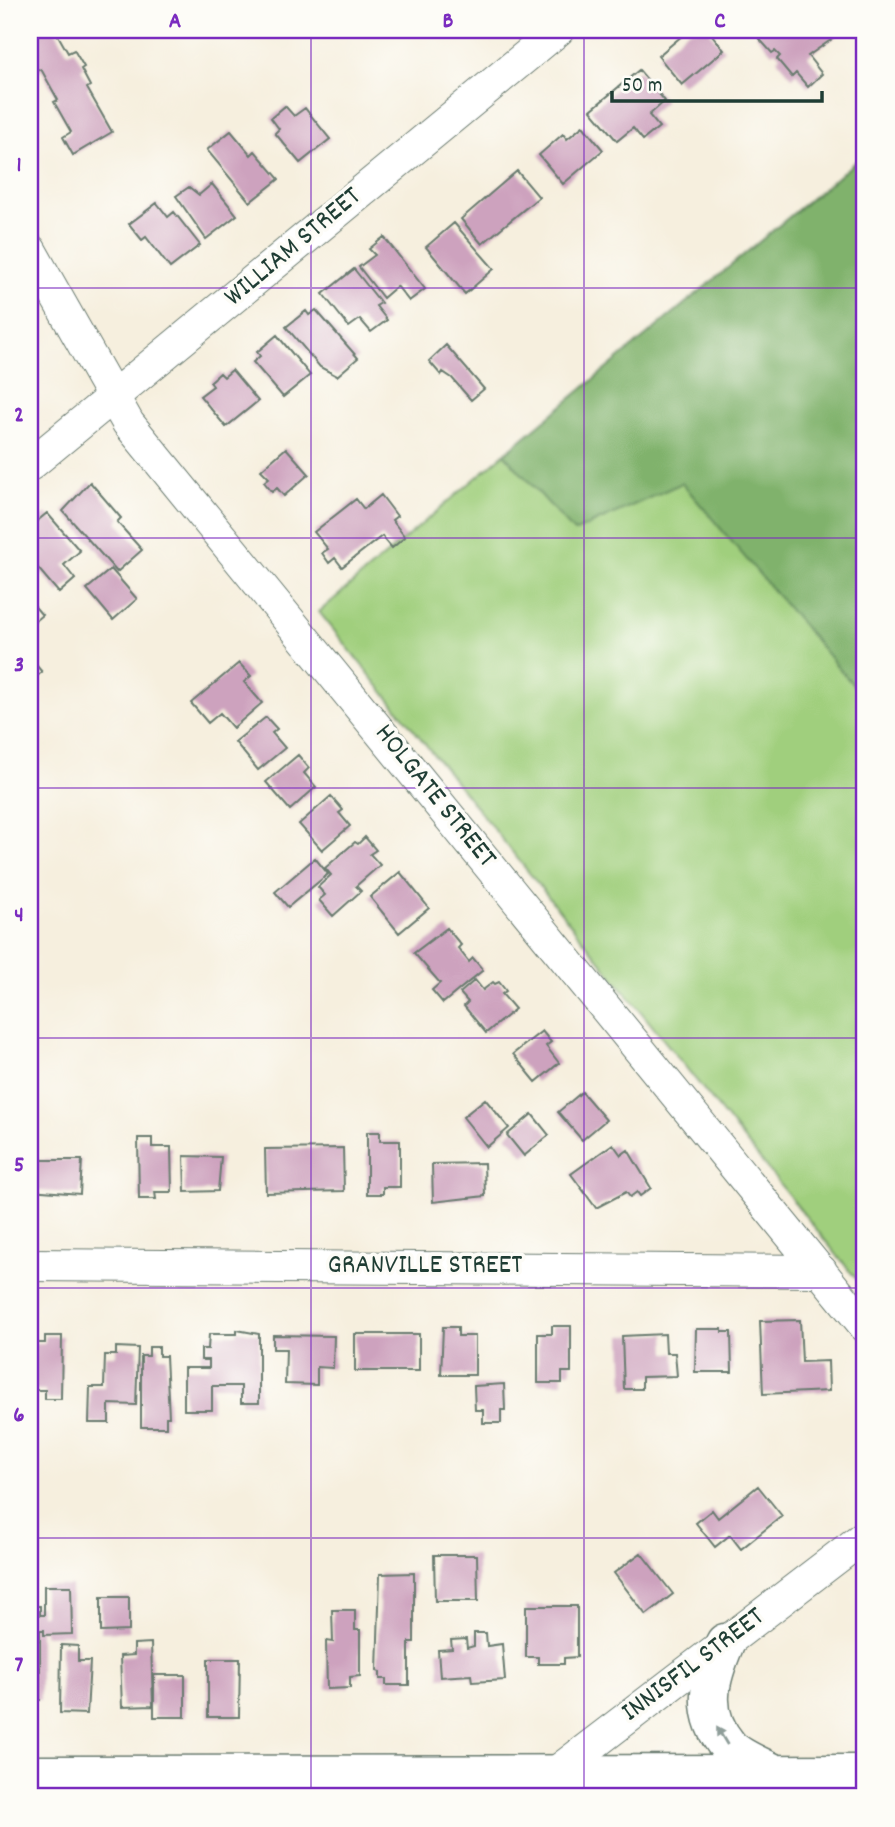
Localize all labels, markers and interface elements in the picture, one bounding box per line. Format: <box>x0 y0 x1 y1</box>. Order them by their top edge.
text: A <box>169 6 181 39</box>
text: B <box>443 6 454 39</box>
text: C <box>714 6 726 39</box>
scale bar <box>612 60 822 104</box>
text: 50 m <box>622 72 662 102</box>
text: 1 <box>16 150 22 183</box>
street label: WILLIAM STREET <box>217 179 371 317</box>
text: 2 <box>14 400 24 433</box>
text: 3 <box>14 650 24 683</box>
street label: HOLGATE STREET <box>363 716 505 878</box>
text: 4 <box>14 900 24 933</box>
text: 5 <box>14 1150 24 1183</box>
street label: GRANVILLE STREET <box>328 1247 522 1287</box>
text: 6 <box>13 1400 25 1433</box>
street label: INNISFIL STREET <box>614 1599 774 1733</box>
text: 7 <box>15 1650 24 1683</box>
one-way arrow <box>716 1727 728 1746</box>

